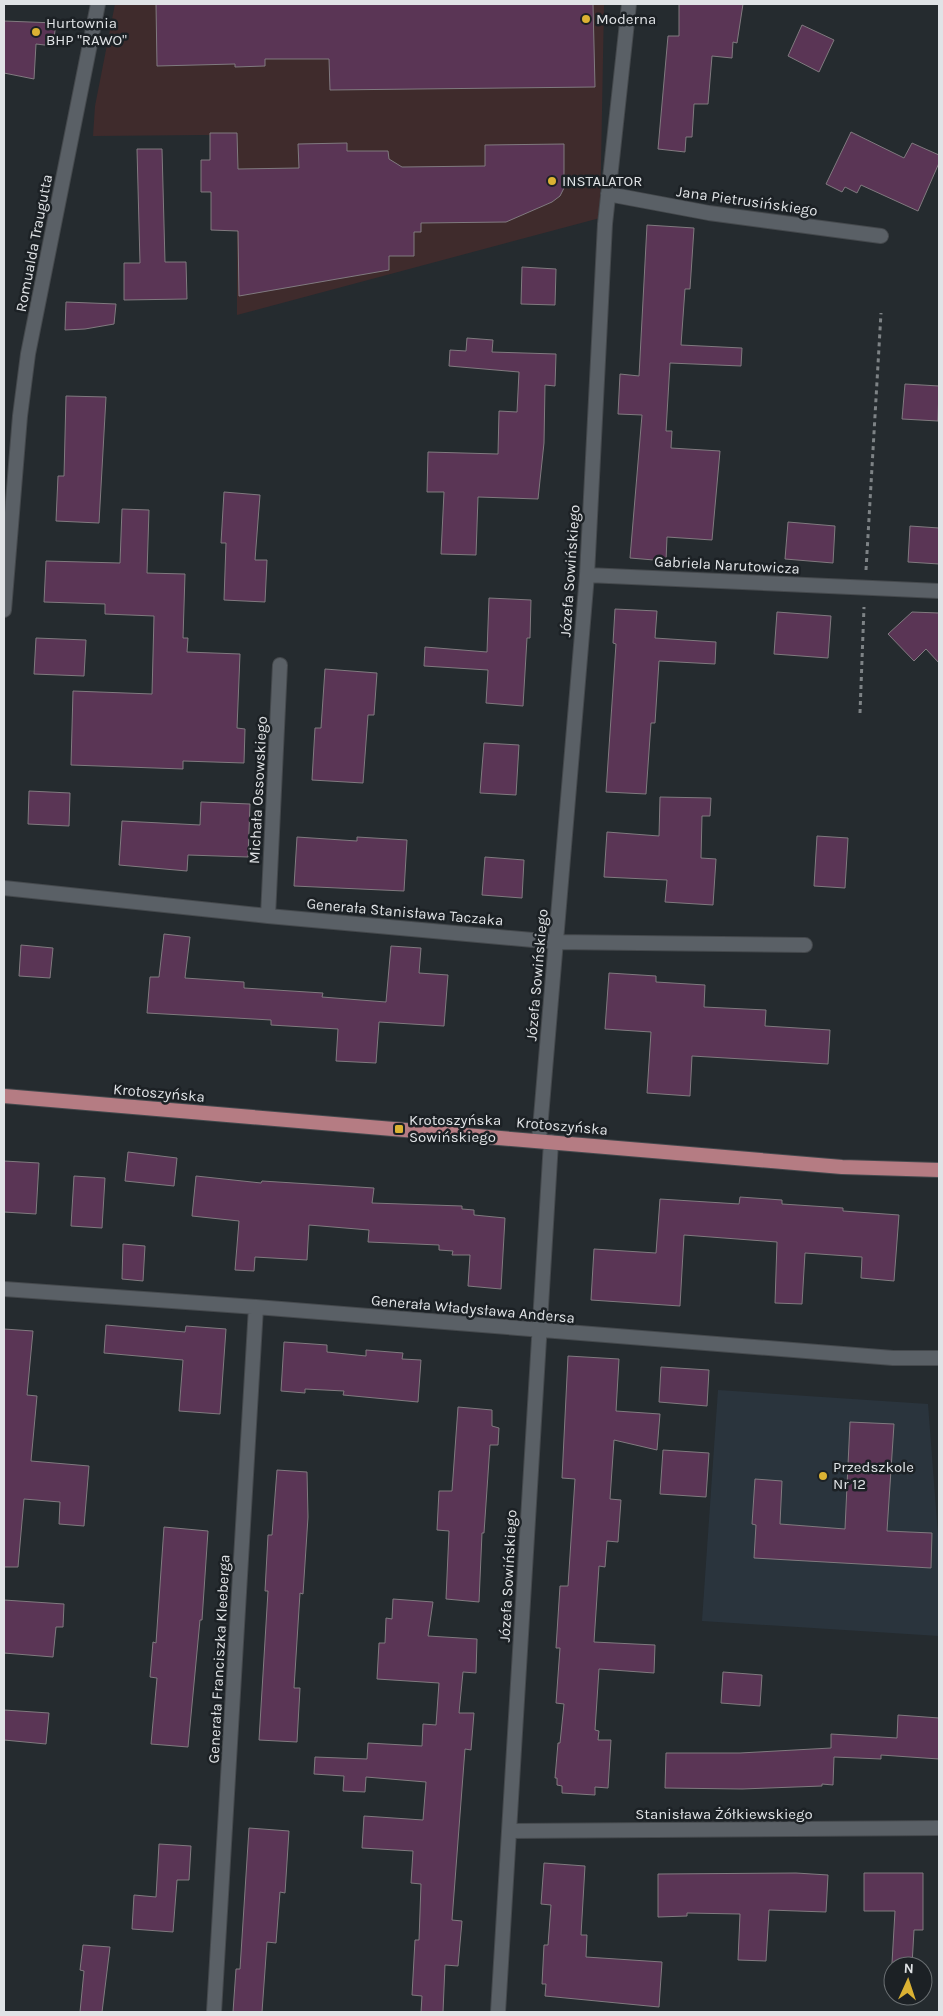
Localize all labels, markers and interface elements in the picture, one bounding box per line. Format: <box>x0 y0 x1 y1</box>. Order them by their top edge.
place label: Moderna <box>596 10 656 28</box>
marker: Moderna <box>580 13 592 25</box>
place label: Hurtownia BHP "RAWO" <box>46 14 127 49</box>
marker: Hurtownia BHP "RAWO" <box>30 26 42 38</box>
place label: INSTALATOR <box>562 172 642 190</box>
street label: Romualda Traugutta <box>12 173 56 313</box>
marker: INSTALATOR <box>546 175 558 187</box>
street label: Jana Pietrusińskiego <box>675 182 819 220</box>
street label: Józefa Sowińskiego <box>556 504 584 638</box>
street label: Gabriela Narutowicza <box>654 552 800 578</box>
street label: Michała Ossowskiego <box>245 716 271 864</box>
street label: Generała Stanisława Taczaka <box>306 894 504 930</box>
street label: Józefa Sowińskiego <box>522 908 552 1042</box>
street label: Krotoszyńska <box>112 1080 206 1106</box>
place label: Krotoszyńska Sowińskiego <box>409 1111 501 1146</box>
street label: Krotoszyńska <box>515 1113 609 1139</box>
marker: Krotoszyńska Sowińskiego <box>393 1123 405 1135</box>
street label: Generała Władysława Andersa <box>370 1291 576 1327</box>
place label: Przedszkole Nr 12 <box>833 1458 914 1493</box>
marker: Przedszkole Nr 12 <box>817 1470 829 1482</box>
street label: Józefa Sowińskiego <box>496 1509 520 1643</box>
street label: Generała Franciszka Kleeberga <box>205 1554 233 1764</box>
street label: Stanisława Żółkiewskiego <box>635 1805 813 1823</box>
north arrow <box>883 1956 933 2006</box>
text: N <box>903 1960 914 1977</box>

